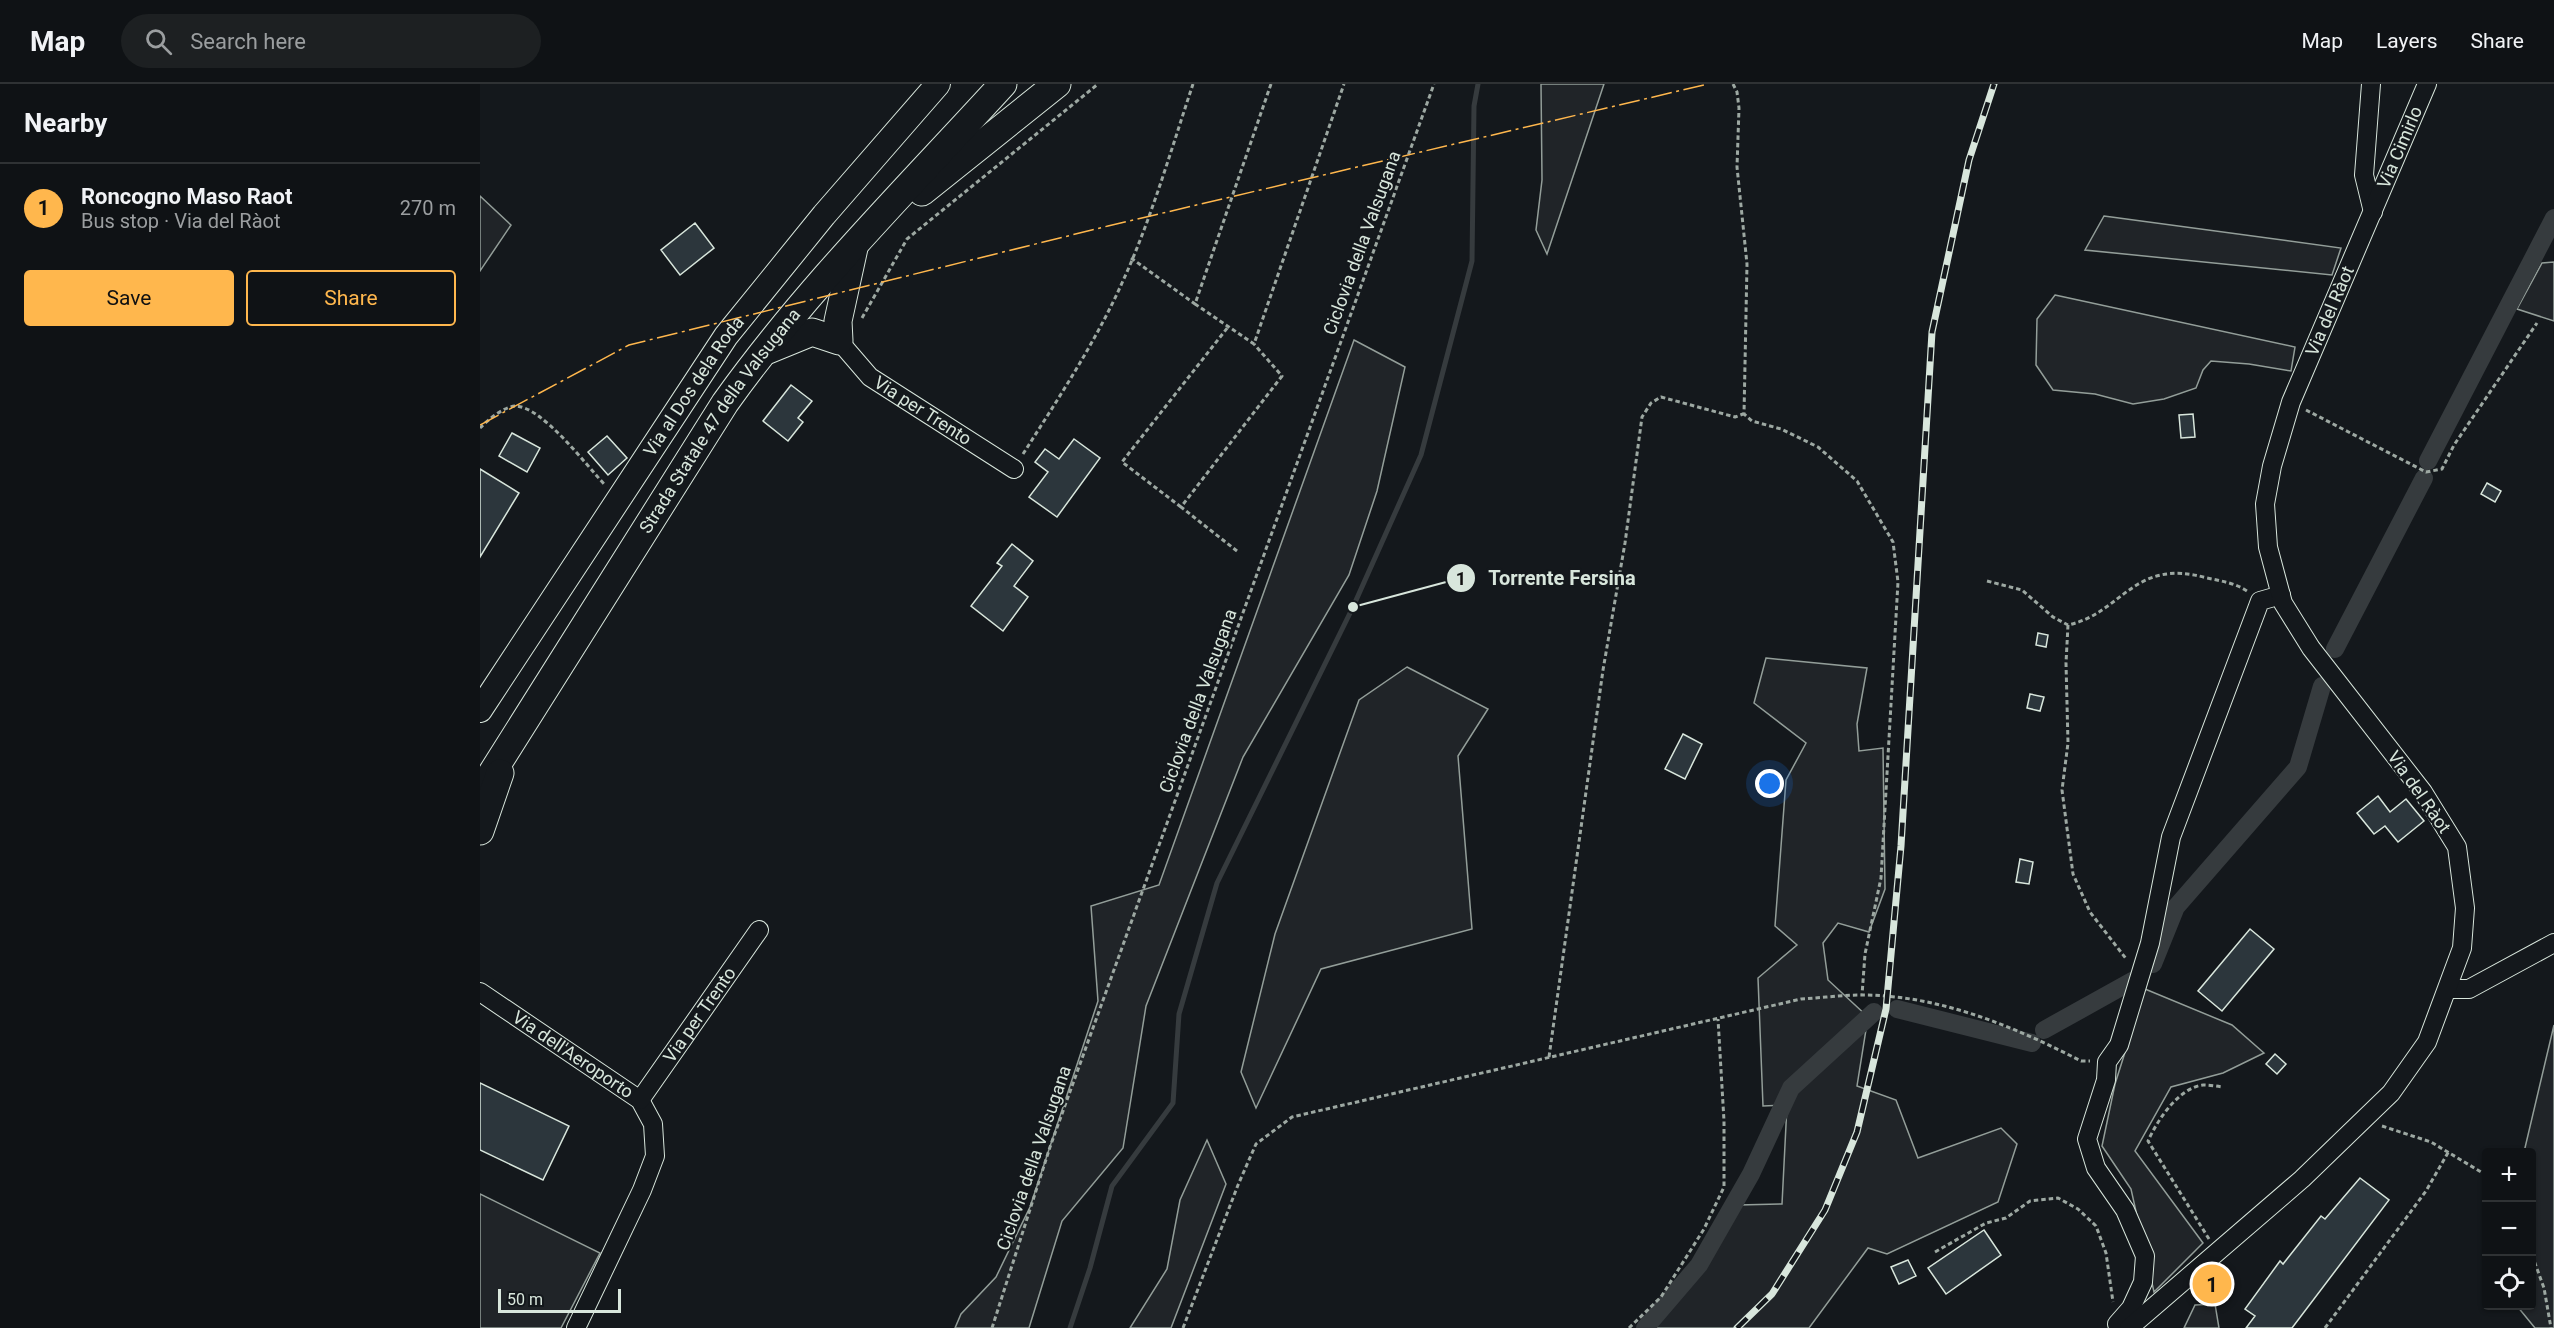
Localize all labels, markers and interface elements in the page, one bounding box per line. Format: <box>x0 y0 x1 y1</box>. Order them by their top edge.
search box <box>121 14 541 68</box>
text: Map <box>30 25 85 58</box>
icon: search <box>142 25 175 58</box>
text: Search here <box>190 29 306 54</box>
text: Map <box>2301 29 2343 53</box>
text: Layers <box>2376 29 2437 53</box>
text: Share <box>2470 29 2524 53</box>
street label: Via Cimirlo <box>2373 103 2426 191</box>
text: Nearby <box>24 108 107 138</box>
street label: Ciclovia della Valsugana <box>1318 148 1405 338</box>
text: Roncogno Maso Raot <box>81 184 292 209</box>
text: 1 <box>38 196 49 220</box>
text: 270 m <box>400 196 456 220</box>
text: Bus stop · Via del Ràot <box>81 209 281 233</box>
street label: Via del Ràot <box>2301 263 2358 359</box>
button: Save <box>24 270 234 326</box>
button: Share <box>246 270 456 326</box>
street label: Strada Statale 47 della Valsugana <box>635 304 804 537</box>
street label: Via al Dos dela Roda <box>639 312 748 460</box>
street label: Via per Trento <box>870 371 976 449</box>
callout: Torrente Fersina <box>1446 559 1647 597</box>
text: Torrente Fersina <box>1488 566 1636 590</box>
text: 1 <box>1456 568 1466 589</box>
street label: Ciclovia della Valsugana <box>1154 606 1241 796</box>
street label: Via del Ràot <box>2383 747 2456 837</box>
your location <box>1755 769 1784 798</box>
street label: Via per Trento <box>659 963 740 1066</box>
street label: Via dell'Aeroporto <box>509 1006 637 1102</box>
street label: Ciclovia della Valsugana <box>992 1063 1075 1253</box>
map controls <box>2482 1148 2536 1310</box>
button: + <box>2482 1148 2536 1202</box>
button: − <box>2482 1202 2536 1256</box>
button: locate <box>2482 1256 2536 1310</box>
pin: 1 <box>2192 1262 2232 1306</box>
scale bar <box>498 1286 621 1314</box>
text: 50 m <box>507 1290 543 1309</box>

